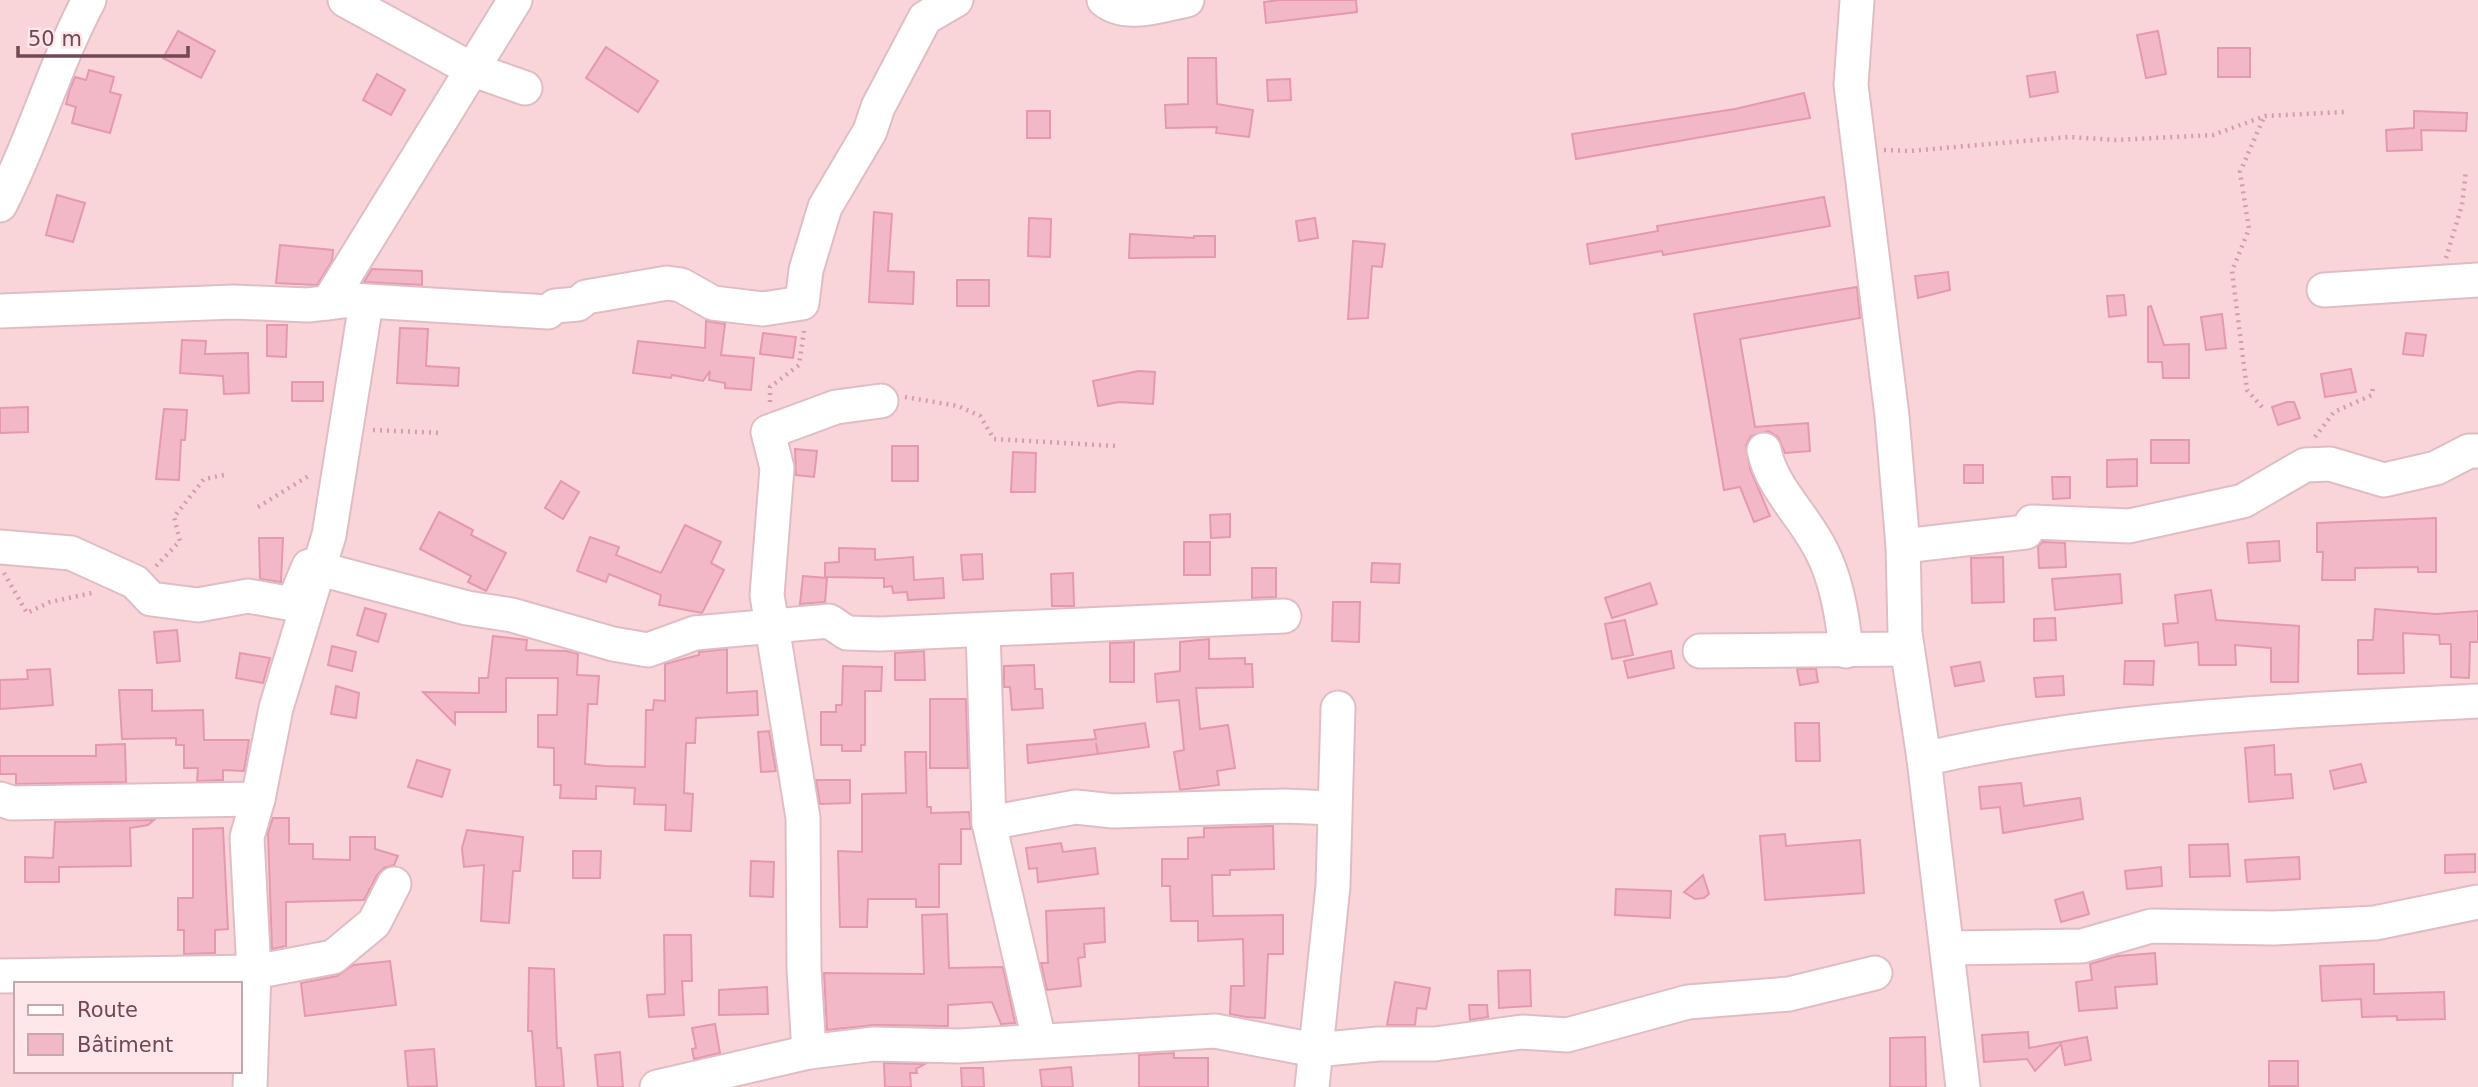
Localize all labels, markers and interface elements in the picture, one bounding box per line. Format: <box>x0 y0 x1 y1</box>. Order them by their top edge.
scale bar <box>18 14 187 58</box>
text: 50 m <box>28 27 82 51</box>
legend <box>14 982 242 1073</box>
text: Route <box>77 998 138 1022</box>
text: Bâtiment <box>77 1033 173 1057</box>

